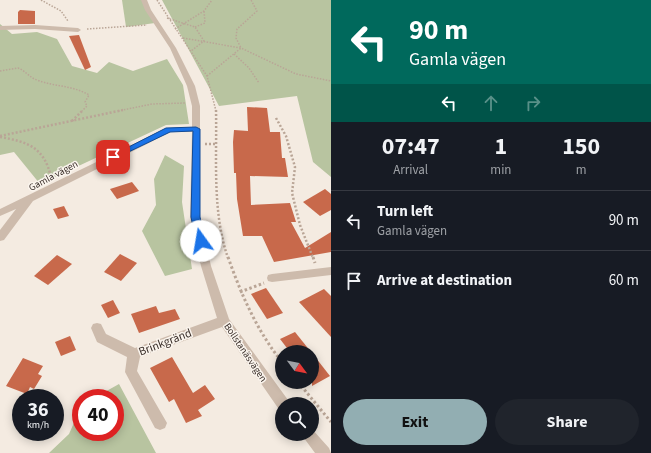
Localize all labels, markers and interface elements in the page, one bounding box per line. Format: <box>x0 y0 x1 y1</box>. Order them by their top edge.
text: 90 m <box>409 10 468 50</box>
icon: left <box>343 16 395 68</box>
text: Gamla vägen <box>409 47 506 72</box>
icon: left <box>438 92 460 114</box>
icon: ahead <box>480 92 502 114</box>
icon: right <box>522 92 544 114</box>
text: 07:47 <box>382 129 440 164</box>
text: 1 <box>495 129 507 164</box>
text: 150 <box>562 129 600 164</box>
pin <box>96 140 130 174</box>
icon: arrive <box>102 146 124 168</box>
street label: Gamla vägen <box>26 157 81 195</box>
text: Arrival <box>393 161 428 179</box>
text: min <box>490 161 511 179</box>
text: m <box>576 161 587 179</box>
text: Turn left <box>377 201 433 222</box>
icon: left <box>343 210 365 232</box>
text: 90 m <box>609 210 639 231</box>
position arrow <box>180 220 222 262</box>
text: Gamla vägen <box>377 222 447 240</box>
icon: arrive <box>343 270 365 292</box>
text: Arrive at destination <box>377 270 512 291</box>
text: 60 m <box>609 270 639 291</box>
street label: Bollstanäsvägen <box>220 320 270 385</box>
street label: Brinkgränd <box>136 325 194 360</box>
north arrow <box>275 345 319 389</box>
map controls <box>275 345 319 441</box>
speed limit sign: 40 <box>72 389 124 441</box>
text: 36 <box>27 396 49 424</box>
button: search <box>275 397 319 441</box>
button: Exit <box>343 399 487 445</box>
button: Share <box>495 399 639 445</box>
text: km/h <box>27 418 49 432</box>

